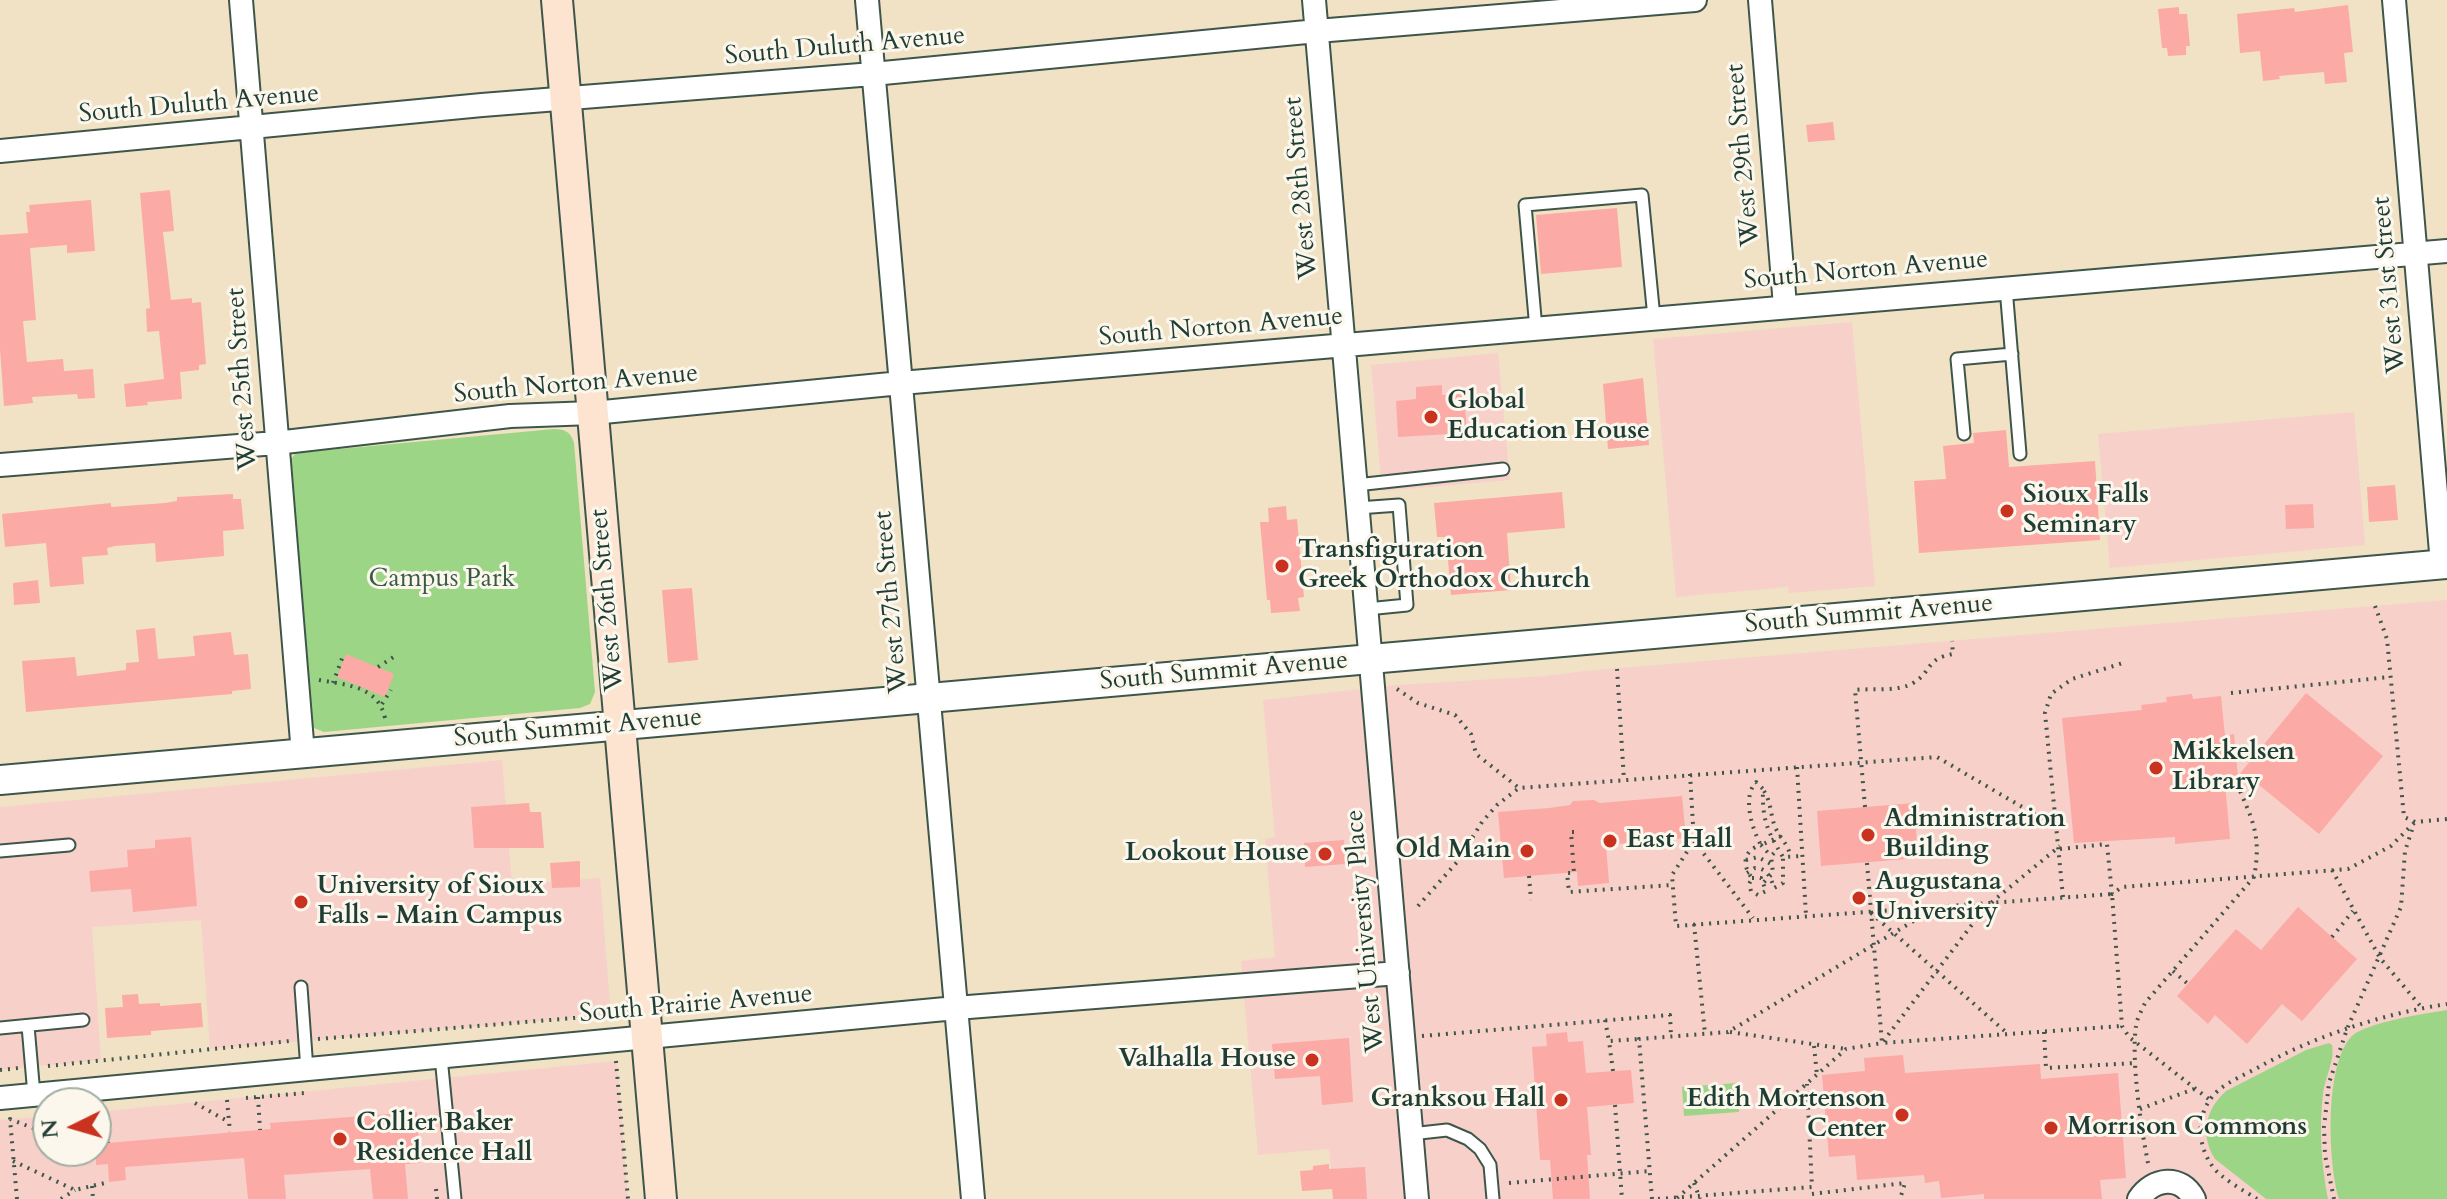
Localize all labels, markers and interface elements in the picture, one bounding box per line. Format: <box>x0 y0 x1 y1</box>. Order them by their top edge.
street label: South Duluth Avenue <box>724 21 966 73</box>
street label: West 29th Street <box>1720 62 1768 248</box>
street label: South Duluth Avenue <box>78 79 320 131</box>
street label: West 28th Street <box>1278 95 1326 281</box>
street label: West 31st Street <box>2367 195 2413 375</box>
street label: South Norton Avenue <box>1743 245 1989 297</box>
street label: West 25th Street <box>221 287 265 471</box>
street label: South Norton Avenue <box>1098 302 1344 354</box>
street label: South Norton Avenue <box>453 359 699 411</box>
place label: Global Education House <box>1447 386 1650 448</box>
marker: Global Education House <box>1422 408 1440 426</box>
place label: Sioux Falls Seminary <box>2023 480 2149 542</box>
marker: Sioux Falls Seminary <box>1998 502 2016 520</box>
street label: West 26th Street <box>584 507 632 693</box>
street label: West 27th Street <box>868 509 916 695</box>
place label: Transfiguration Greek Orthodox Church <box>1298 535 1590 596</box>
marker: Transfiguration Greek Orthodox Church <box>1273 557 1291 575</box>
park label: Campus Park <box>369 564 515 596</box>
street label: South Summit Avenue <box>1744 589 1994 641</box>
street label: South Summit Avenue <box>1099 646 1349 698</box>
street label: South Summit Avenue <box>453 703 703 755</box>
place label: Mikkelsen Library <box>2172 737 2295 798</box>
marker: Mikkelsen Library <box>2147 759 2165 777</box>
place label: Administration Building <box>1884 804 2066 866</box>
street label: West University Place <box>1340 808 1392 1054</box>
place label: East Hall <box>1626 825 1732 857</box>
marker: Administration Building <box>1859 826 1877 844</box>
marker: East Hall <box>1601 832 1619 850</box>
place label: Old Main <box>1395 835 1511 867</box>
place label: Lookout House <box>1125 838 1309 870</box>
marker: Old Main <box>1518 842 1536 860</box>
marker: Lookout House <box>1316 845 1334 863</box>
place label: Augustana University <box>1875 867 2002 928</box>
place label: University of Sioux Falls - Main Campus <box>317 871 562 932</box>
marker: Augustana University <box>1850 889 1868 907</box>
marker: University of Sioux Falls - Main Campus <box>292 893 310 911</box>
street label: South Prairie Avenue <box>578 979 814 1031</box>
place label: Valhalla House <box>1118 1044 1296 1076</box>
marker: Valhalla House <box>1303 1051 1321 1069</box>
place label: Granksou Hall <box>1371 1084 1545 1116</box>
place label: Edith Mortenson Center <box>1686 1084 1886 1146</box>
north arrow <box>32 1087 112 1167</box>
marker: Granksou Hall <box>1552 1091 1570 1109</box>
marker: Edith Mortenson Center <box>1893 1106 1911 1124</box>
place label: Collier Baker Residence Hall <box>356 1108 532 1170</box>
place label: Morrison Commons <box>2067 1112 2307 1144</box>
text: N <box>34 1118 66 1140</box>
marker: Morrison Commons <box>2042 1119 2060 1137</box>
marker: Collier Baker Residence Hall <box>331 1130 349 1148</box>

